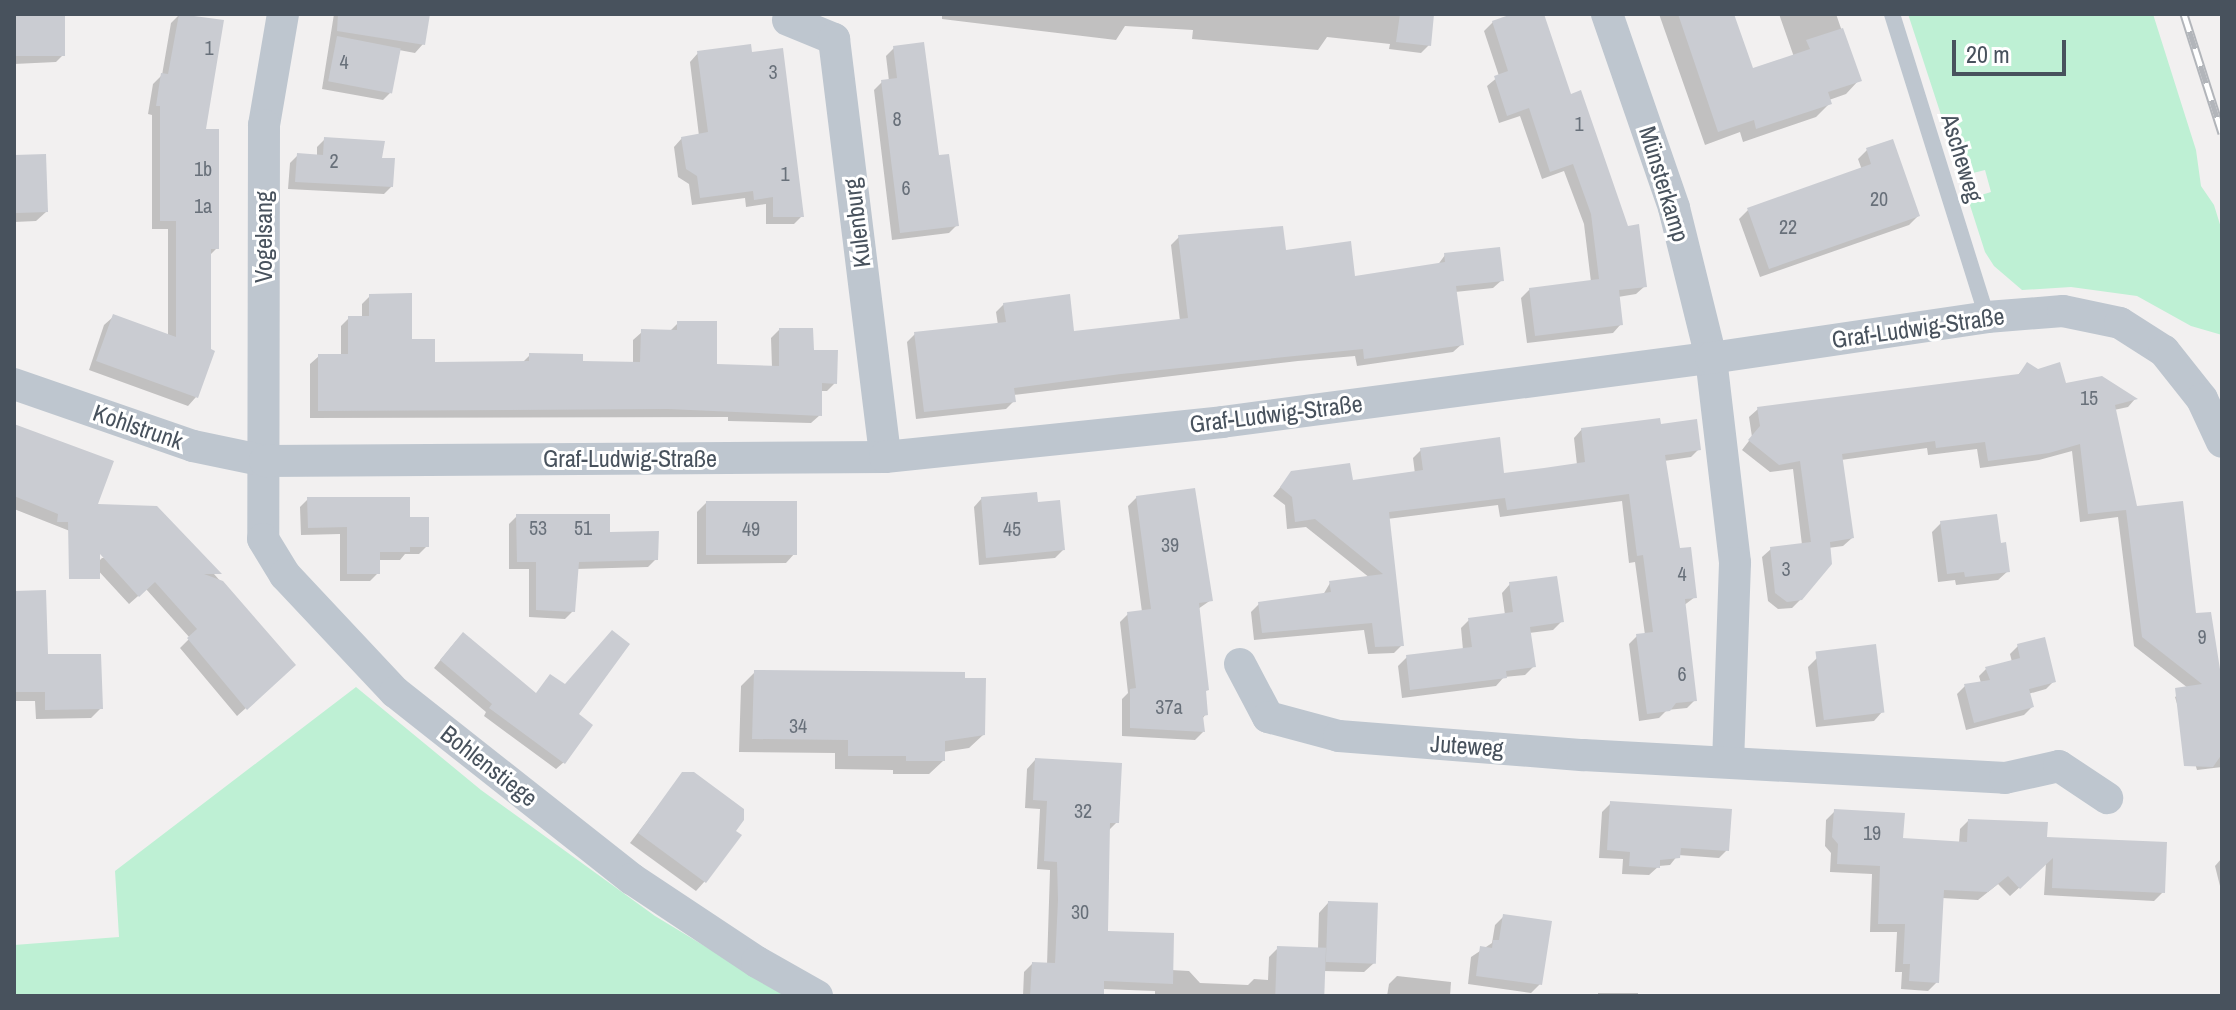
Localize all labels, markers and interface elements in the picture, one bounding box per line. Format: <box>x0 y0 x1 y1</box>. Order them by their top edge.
scale bar <box>1956 24 2070 74</box>
house number: 1 <box>204 35 214 59</box>
text: 20 m <box>1966 38 2010 70</box>
house number: 4 <box>339 49 349 73</box>
house number: 3 <box>768 59 778 83</box>
house number: 8 <box>892 106 902 130</box>
street label: Ascheweg <box>1935 110 1989 206</box>
house number: 1 <box>1574 111 1584 135</box>
street label: Münsterkamp <box>1633 123 1695 245</box>
house number: 2 <box>329 148 339 172</box>
house number: 1b <box>194 156 212 180</box>
house number: 1 <box>780 161 790 185</box>
house number: 6 <box>901 175 911 199</box>
street label: Kulenburg <box>837 177 877 269</box>
house number: 20 <box>1870 186 1888 210</box>
street label: Vogelsang <box>250 191 278 283</box>
house number: 1a <box>194 193 212 217</box>
house number: 22 <box>1779 214 1797 238</box>
street label: Graf-Ludwig-Straße <box>1830 302 2006 354</box>
house number: 15 <box>2080 385 2098 409</box>
street label: Graf-Ludwig-Straße <box>1188 389 1364 439</box>
street label: Kohlstrunk <box>89 398 187 456</box>
street label: Graf-Ludwig-Straße <box>543 445 717 473</box>
house number: 53 <box>529 515 547 539</box>
house number: 51 <box>574 515 592 539</box>
house number: 49 <box>742 516 760 540</box>
house number: 45 <box>1003 516 1021 540</box>
house number: 39 <box>1161 532 1179 556</box>
house number: 3 <box>1781 556 1791 580</box>
house number: 4 <box>1677 561 1687 585</box>
house number: 9 <box>2197 624 2207 648</box>
house number: 6 <box>1677 661 1687 685</box>
house number: 37a <box>1155 694 1183 718</box>
house number: 34 <box>789 713 807 737</box>
street label: Bohlenstiege <box>435 719 543 813</box>
street label: Juteweg <box>1429 729 1505 763</box>
house number: 32 <box>1074 798 1092 822</box>
house number: 19 <box>1863 820 1881 844</box>
house number: 30 <box>1071 899 1089 923</box>

